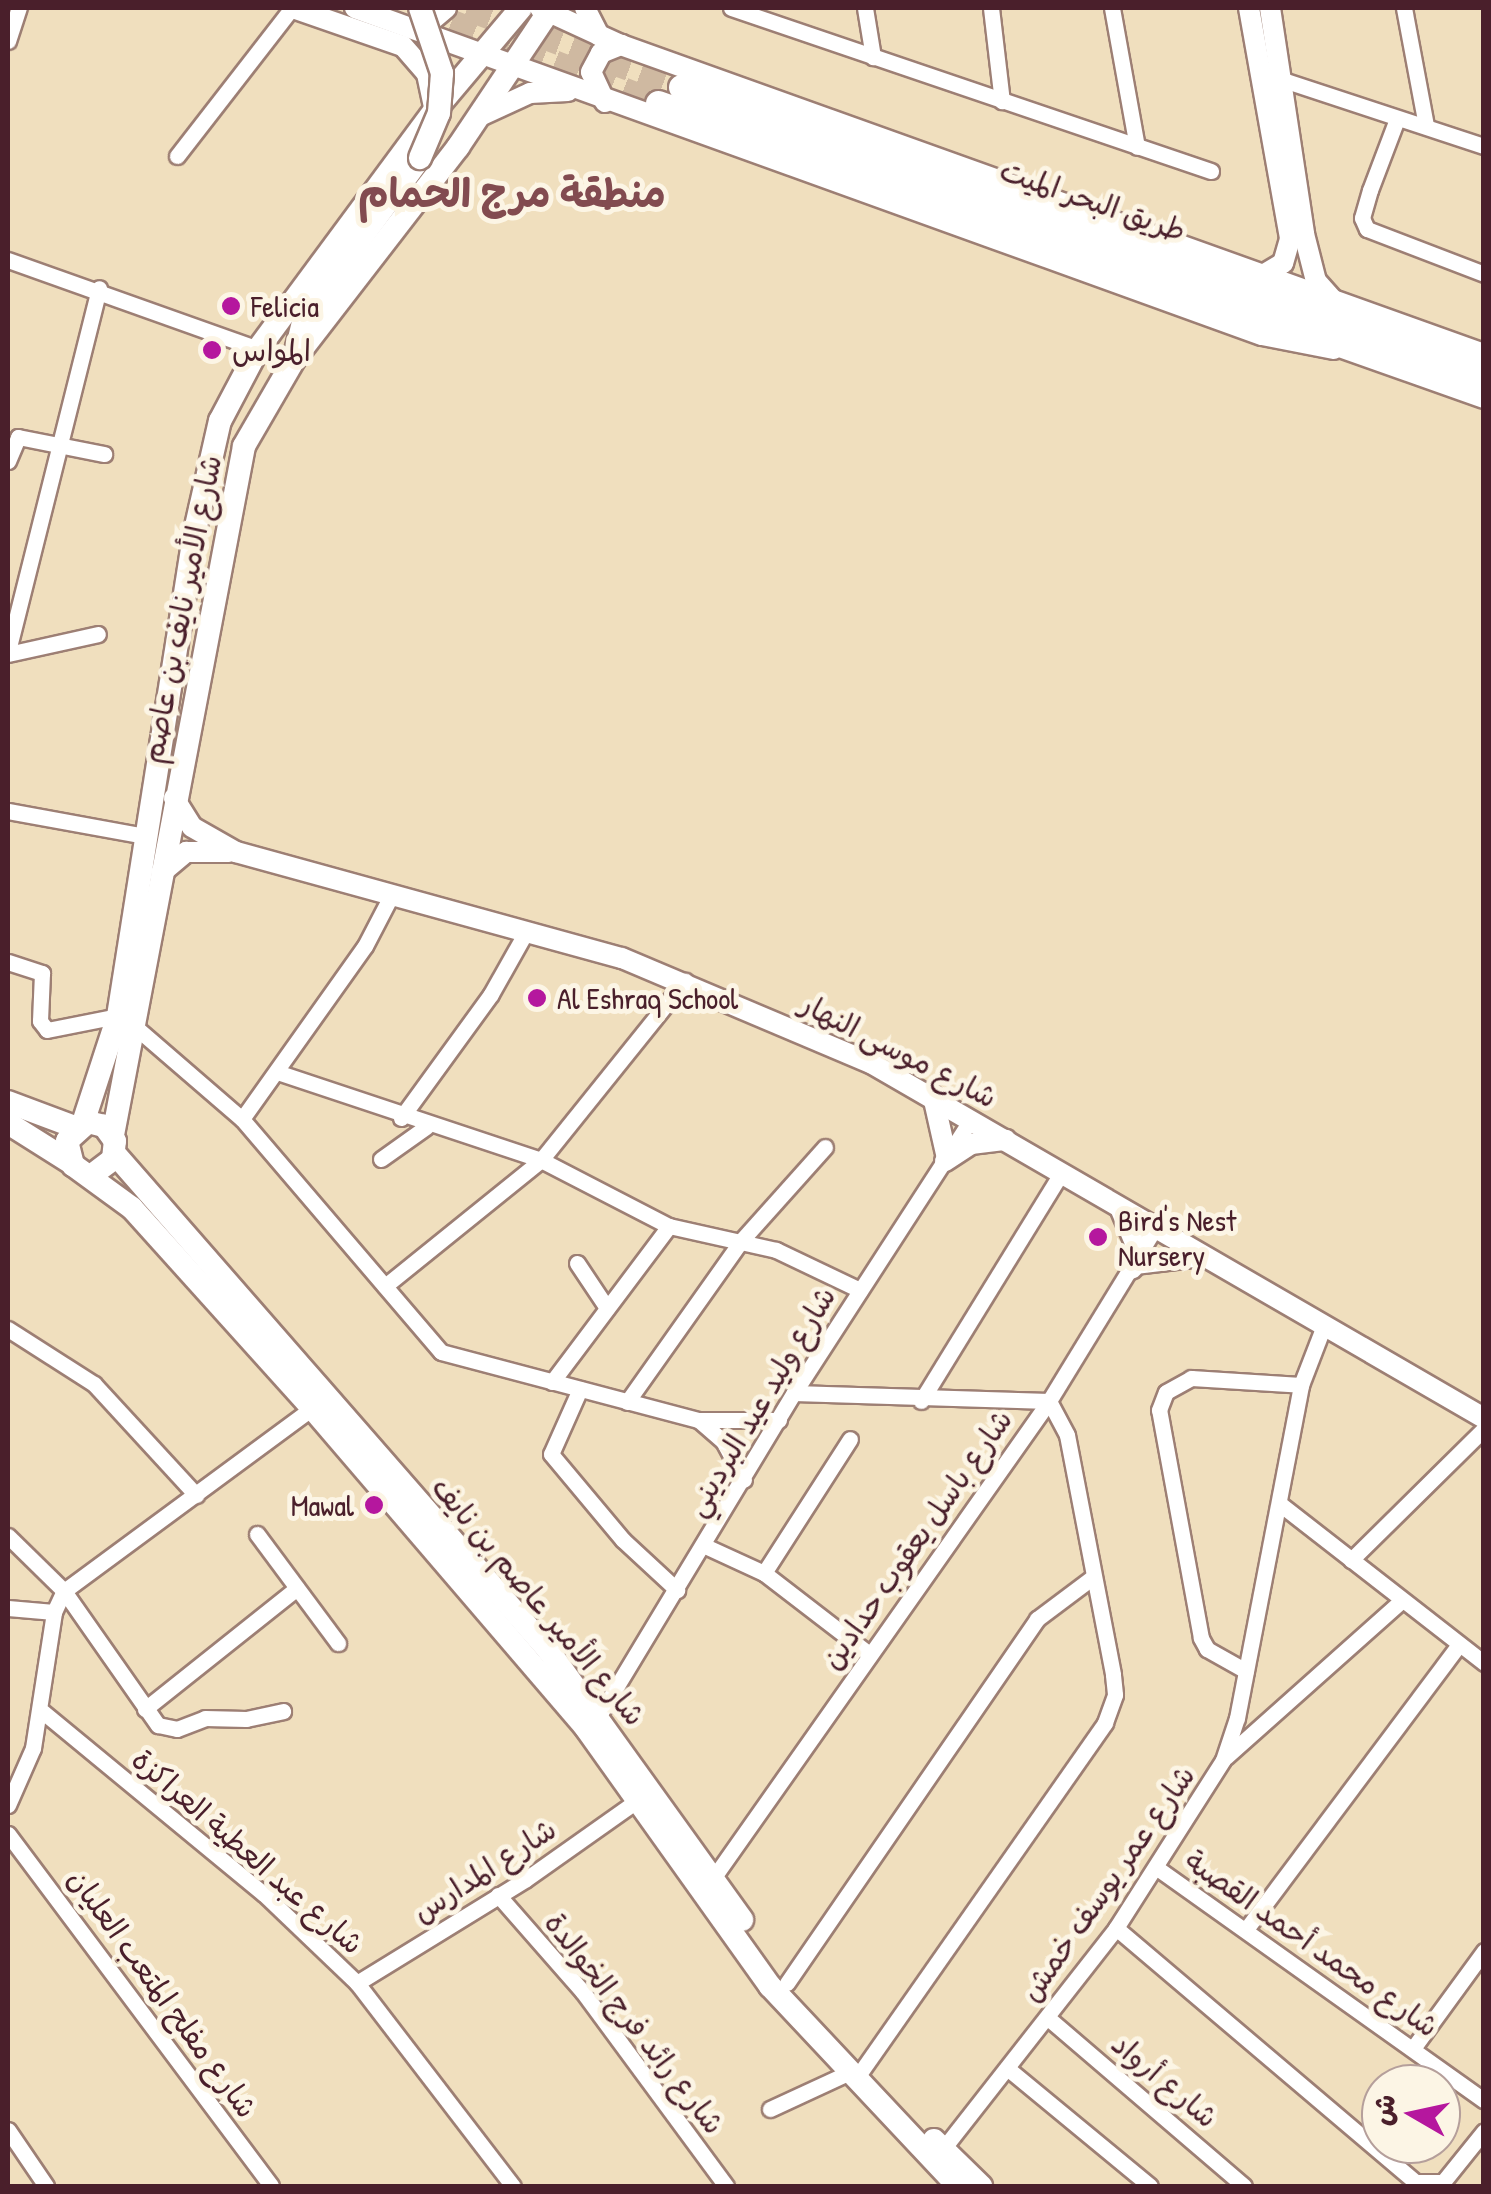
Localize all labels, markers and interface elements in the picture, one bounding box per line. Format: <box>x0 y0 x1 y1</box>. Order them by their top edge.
street label: طريق البحر الميت <box>995 151 1191 249</box>
district label: منطقة مرج الحمام <box>358 168 666 216</box>
place label: Felicia <box>251 288 319 324</box>
marker: Felicia <box>220 295 242 317</box>
place label: المواس <box>232 332 311 368</box>
marker: المواس <box>201 339 223 361</box>
street label: شارع الأمير نايف بن عاصم <box>133 452 229 766</box>
place label: Al Eshraq School <box>557 980 738 1016</box>
street label: شارع موسى النهار <box>795 985 1003 1115</box>
marker: Al Eshraq School <box>526 987 548 1009</box>
place label: Bird's Nest Nursery <box>1118 1202 1236 1272</box>
marker: Bird's Nest Nursery <box>1087 1226 1109 1248</box>
street label: شارع وليد عيد البرديني <box>677 1280 843 1522</box>
street label: شارع باسل يعقوب حدادين <box>813 1402 1019 1676</box>
street label: شارع الأمير عاصم بن نايف <box>425 1469 653 1733</box>
place label: Mawal <box>291 1487 354 1523</box>
marker: Mawal <box>363 1494 385 1516</box>
street label: شارع عبد العطية العراكزة <box>125 1741 371 1961</box>
street label: شارع عمر يوسف خمش <box>1012 1758 1202 2008</box>
street label: شارع المدارس <box>406 1810 562 1930</box>
street label: شارع محمد أحمد القصبة <box>1178 1842 1446 2044</box>
street label: شارع مفلح المتعب العليان <box>61 1862 265 2124</box>
street label: شارع رائد فرج الخوالدة <box>537 1905 733 2141</box>
street label: شارع أرواد <box>1105 2025 1225 2135</box>
north arrow <box>1361 2064 1461 2164</box>
text: ش <box>1362 2091 1405 2128</box>

